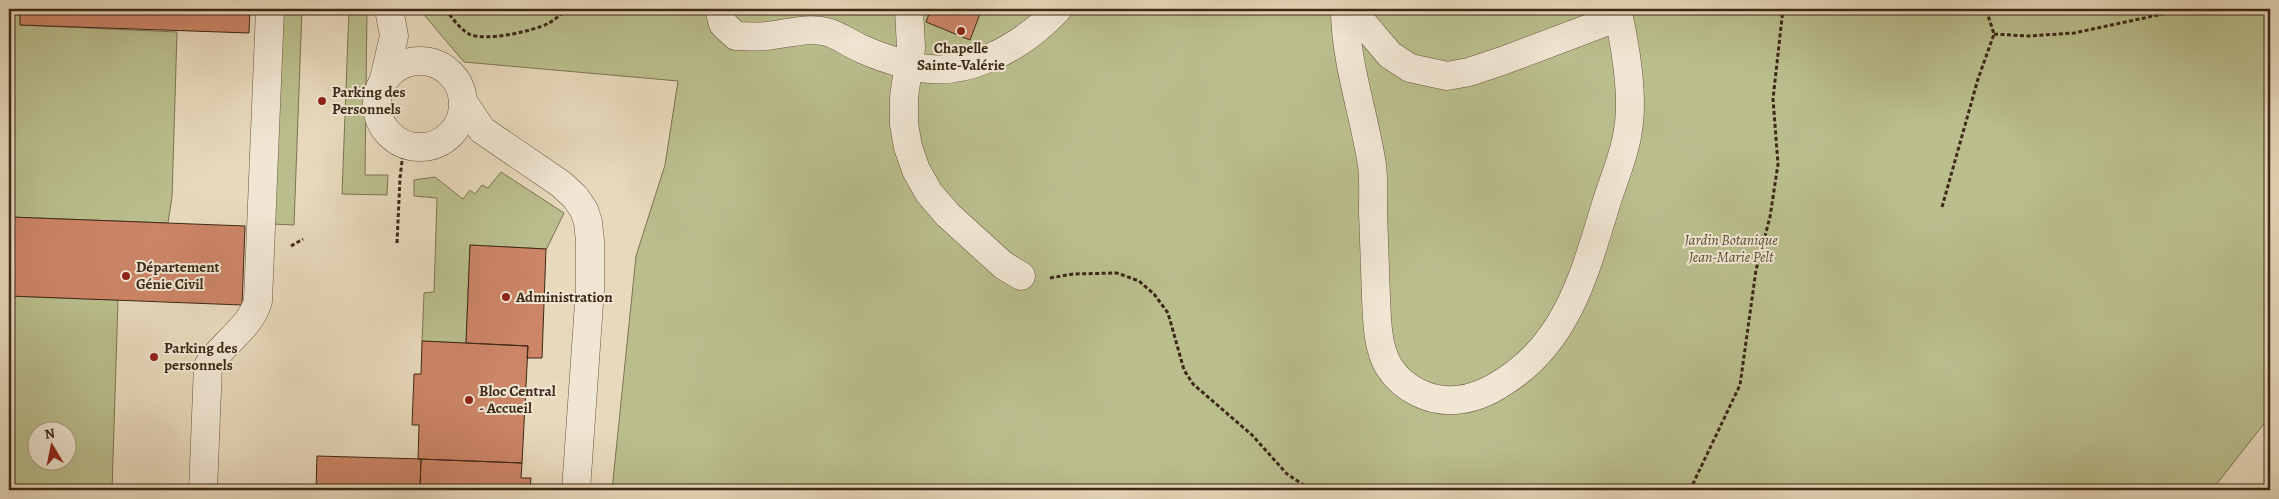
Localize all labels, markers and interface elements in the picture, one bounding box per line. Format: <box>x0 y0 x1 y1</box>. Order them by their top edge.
marker: Chapelle Sainte-Valérie <box>955 25 967 37</box>
place label: Chapelle Sainte-Valérie <box>917 38 1005 75</box>
place label: Parking des Personnels <box>332 82 406 119</box>
marker: Parking des Personnels <box>316 95 328 107</box>
park label: Jardin Botanique Jean-Marie Pelt <box>1683 230 1778 267</box>
place label: Département Génie Civil <box>136 257 220 294</box>
marker: Département Génie Civil <box>120 270 132 282</box>
place label: Administration <box>515 287 613 307</box>
marker: Administration <box>500 291 512 303</box>
place label: Parking des personnels <box>164 338 238 375</box>
marker: Parking des personnels <box>148 351 160 363</box>
place label: Bloc Central - Accueil <box>479 381 556 418</box>
marker: Bloc Central - Accueil <box>463 394 475 406</box>
north arrow <box>28 422 78 472</box>
text: N <box>43 423 57 444</box>

